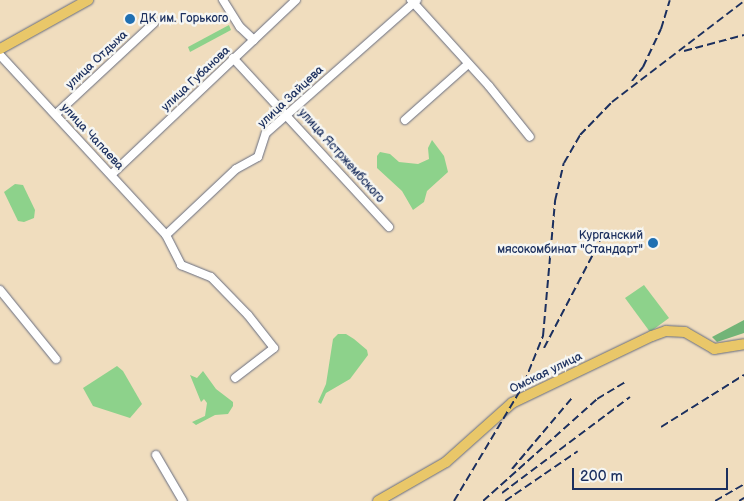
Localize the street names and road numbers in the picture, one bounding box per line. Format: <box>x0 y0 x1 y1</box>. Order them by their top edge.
street label: улица Отдыха <box>63 28 131 92</box>
street label: улица Губанова <box>159 43 233 115</box>
street label: улица Зайцева <box>255 63 327 131</box>
street label: улица Чапаева <box>58 101 126 173</box>
street label: улица Ястржембского <box>295 106 387 206</box>
street label: Омская улица <box>507 349 585 397</box>

